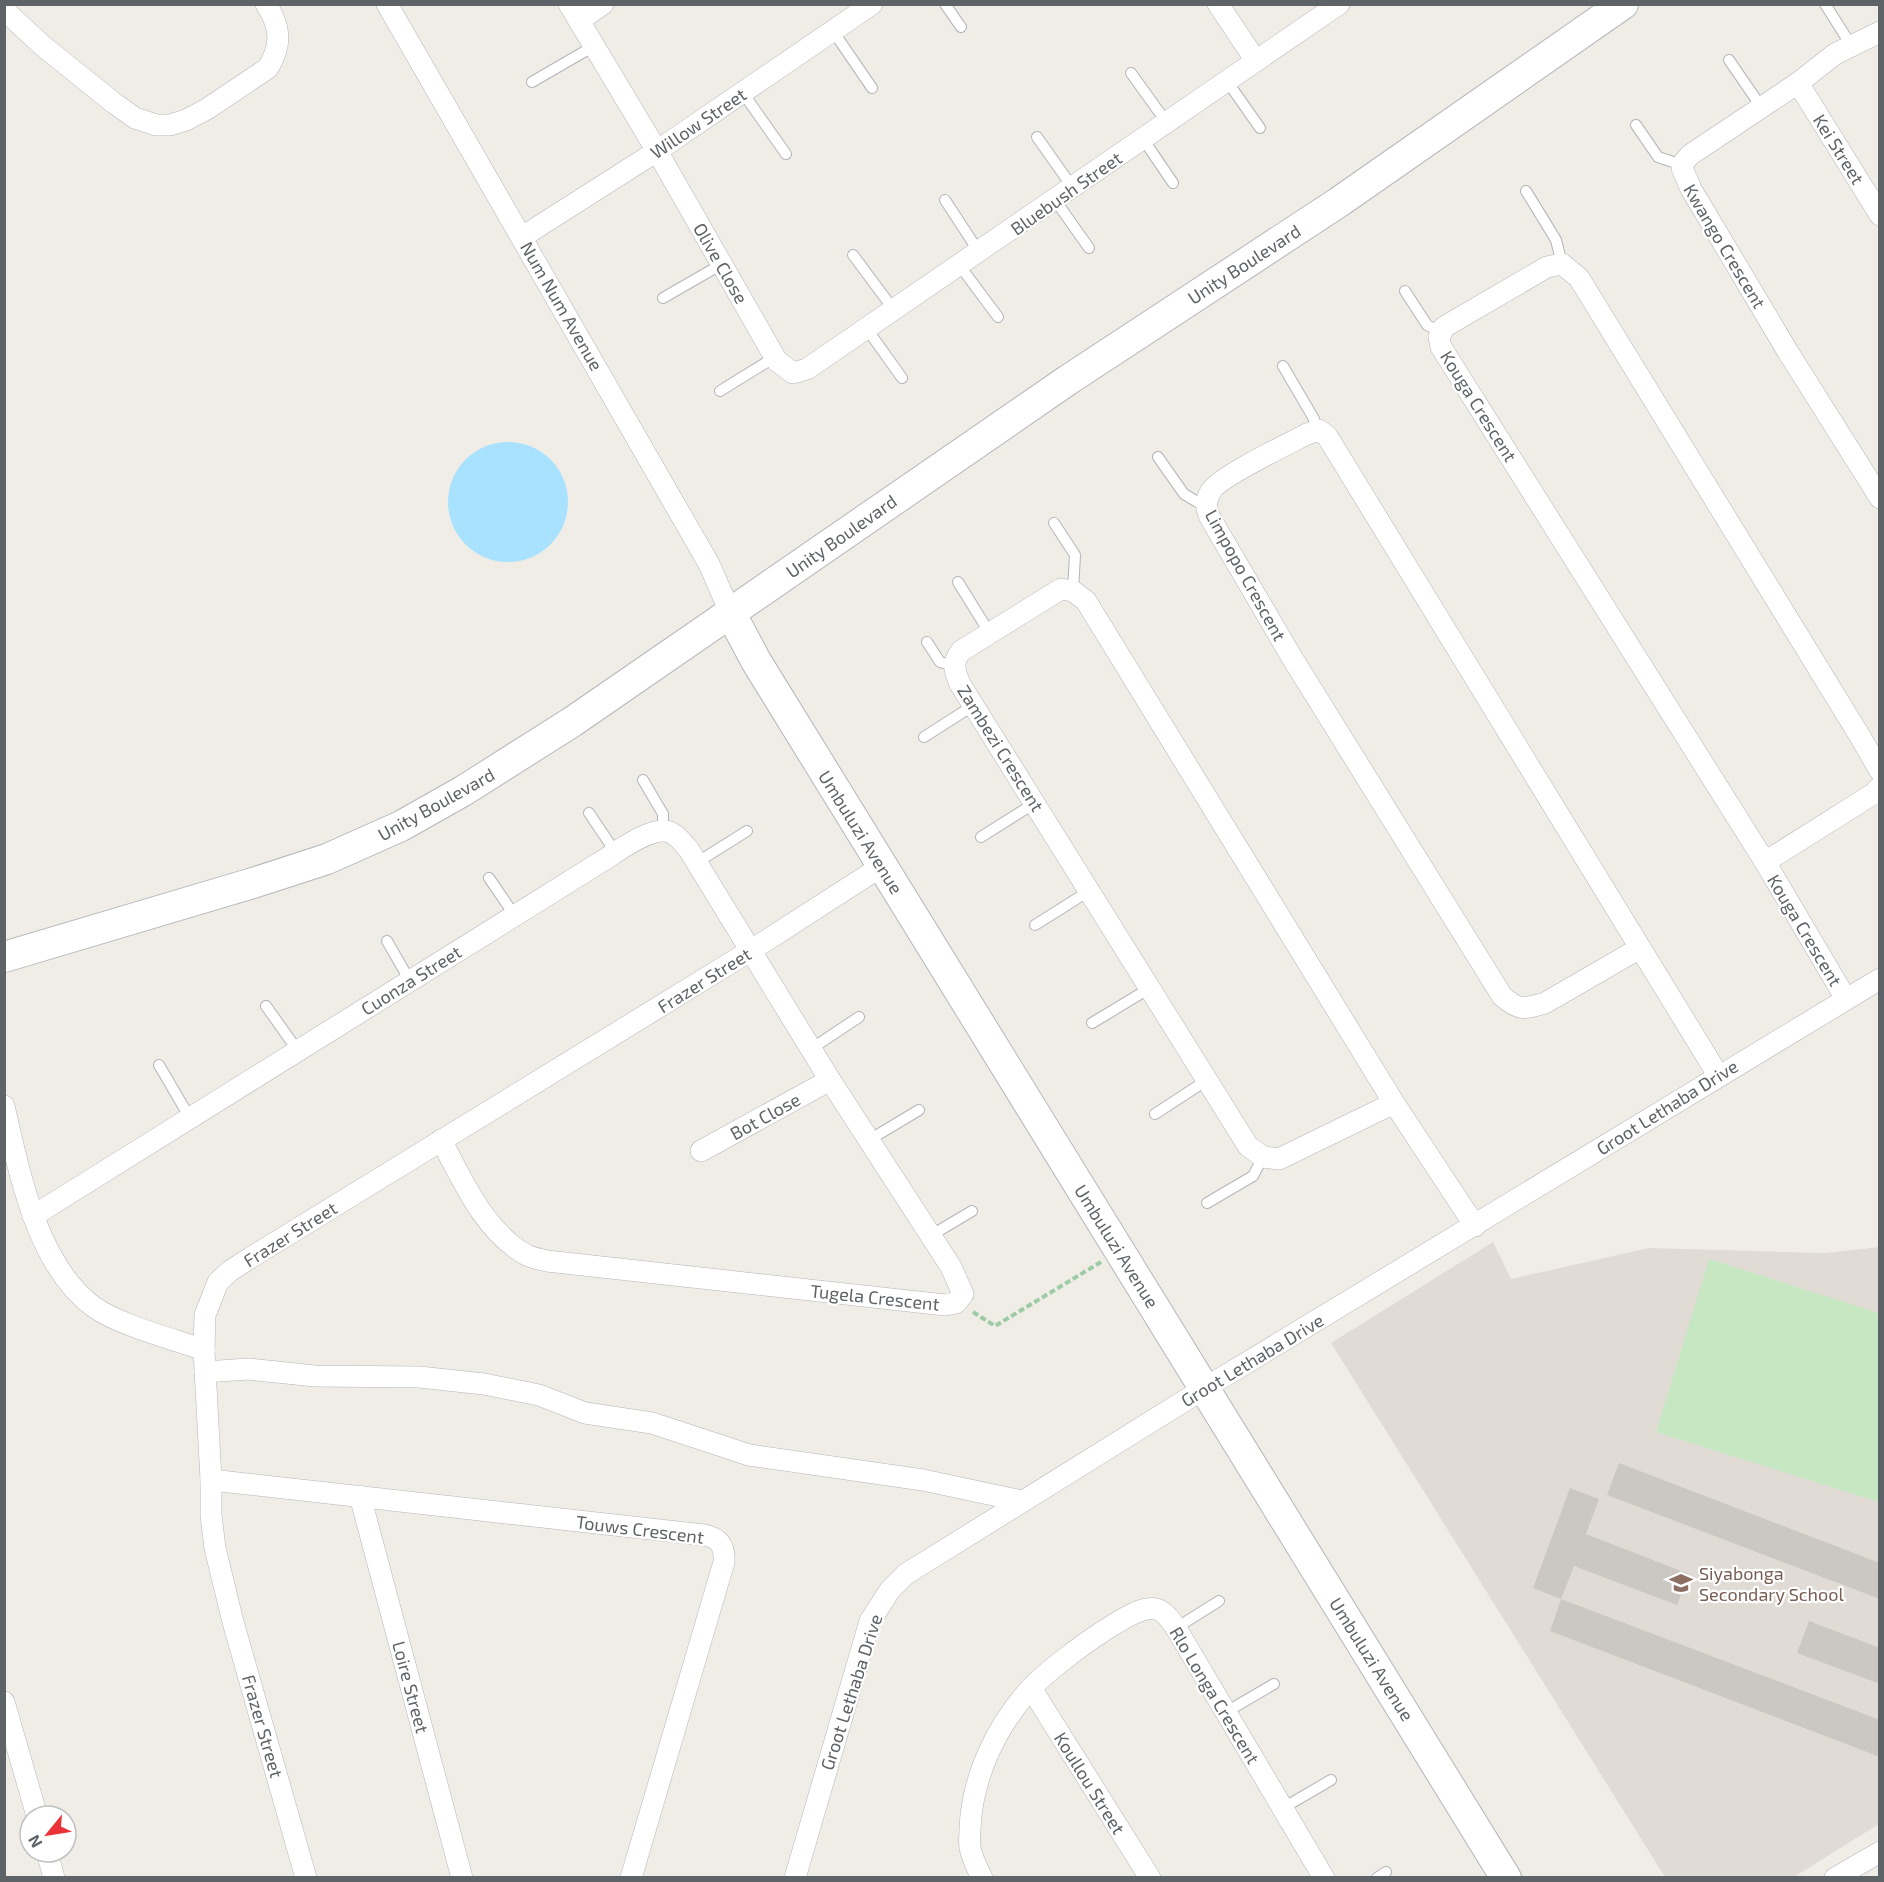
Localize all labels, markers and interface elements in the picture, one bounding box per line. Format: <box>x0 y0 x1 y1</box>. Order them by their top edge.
street label: Willow Street <box>646 83 750 163</box>
street label: Kei Street <box>1809 110 1869 188</box>
street label: Bluebush Street <box>1006 146 1126 239</box>
street label: Kwango Crescent <box>1679 180 1771 312</box>
street label: Olive Close <box>689 219 753 307</box>
street label: Unity Boulevard <box>1183 219 1305 309</box>
street label: Num Num Avenue <box>516 238 608 374</box>
street label: Kouga Crescent <box>1436 347 1522 466</box>
street label: Unity Boulevard <box>781 490 901 582</box>
street label: Limpopo Crescent <box>1201 506 1291 645</box>
street label: Zambezi Crescent <box>953 681 1049 815</box>
street label: Unity Boulevard <box>374 763 498 845</box>
street label: Umbuluzi Avenue <box>814 766 908 898</box>
street label: Kouga Crescent <box>1763 870 1847 990</box>
street label: Cuonza Street <box>357 940 465 1020</box>
street label: Frazer Street <box>653 942 755 1017</box>
street label: Groot Lethaba Drive <box>1592 1055 1742 1159</box>
street label: Bot Close <box>726 1088 804 1144</box>
street label: Umbuluzi Avenue <box>1070 1180 1164 1312</box>
street label: Frazer Street <box>239 1196 341 1271</box>
street label: Tugela Crescent <box>809 1279 941 1315</box>
street label: Groot Lethaba Drive <box>1177 1309 1327 1411</box>
street label: Touws Crescent <box>575 1510 705 1548</box>
place label: Siyabonga Secondary School <box>1699 1562 1844 1605</box>
school or university icon: Siyabonga Secondary School <box>1668 1570 1694 1596</box>
street label: Umbuluzi Avenue <box>1325 1593 1419 1725</box>
street label: Groot Lethaba Drive <box>815 1611 887 1773</box>
street label: Rlo Longa Crescent <box>1165 1622 1265 1768</box>
street label: Loire Street <box>388 1638 434 1736</box>
street label: Frazer Street <box>238 1672 288 1780</box>
street label: Koullou Street <box>1050 1728 1130 1838</box>
north arrow <box>18 1804 78 1864</box>
text: N <box>23 1832 46 1852</box>

